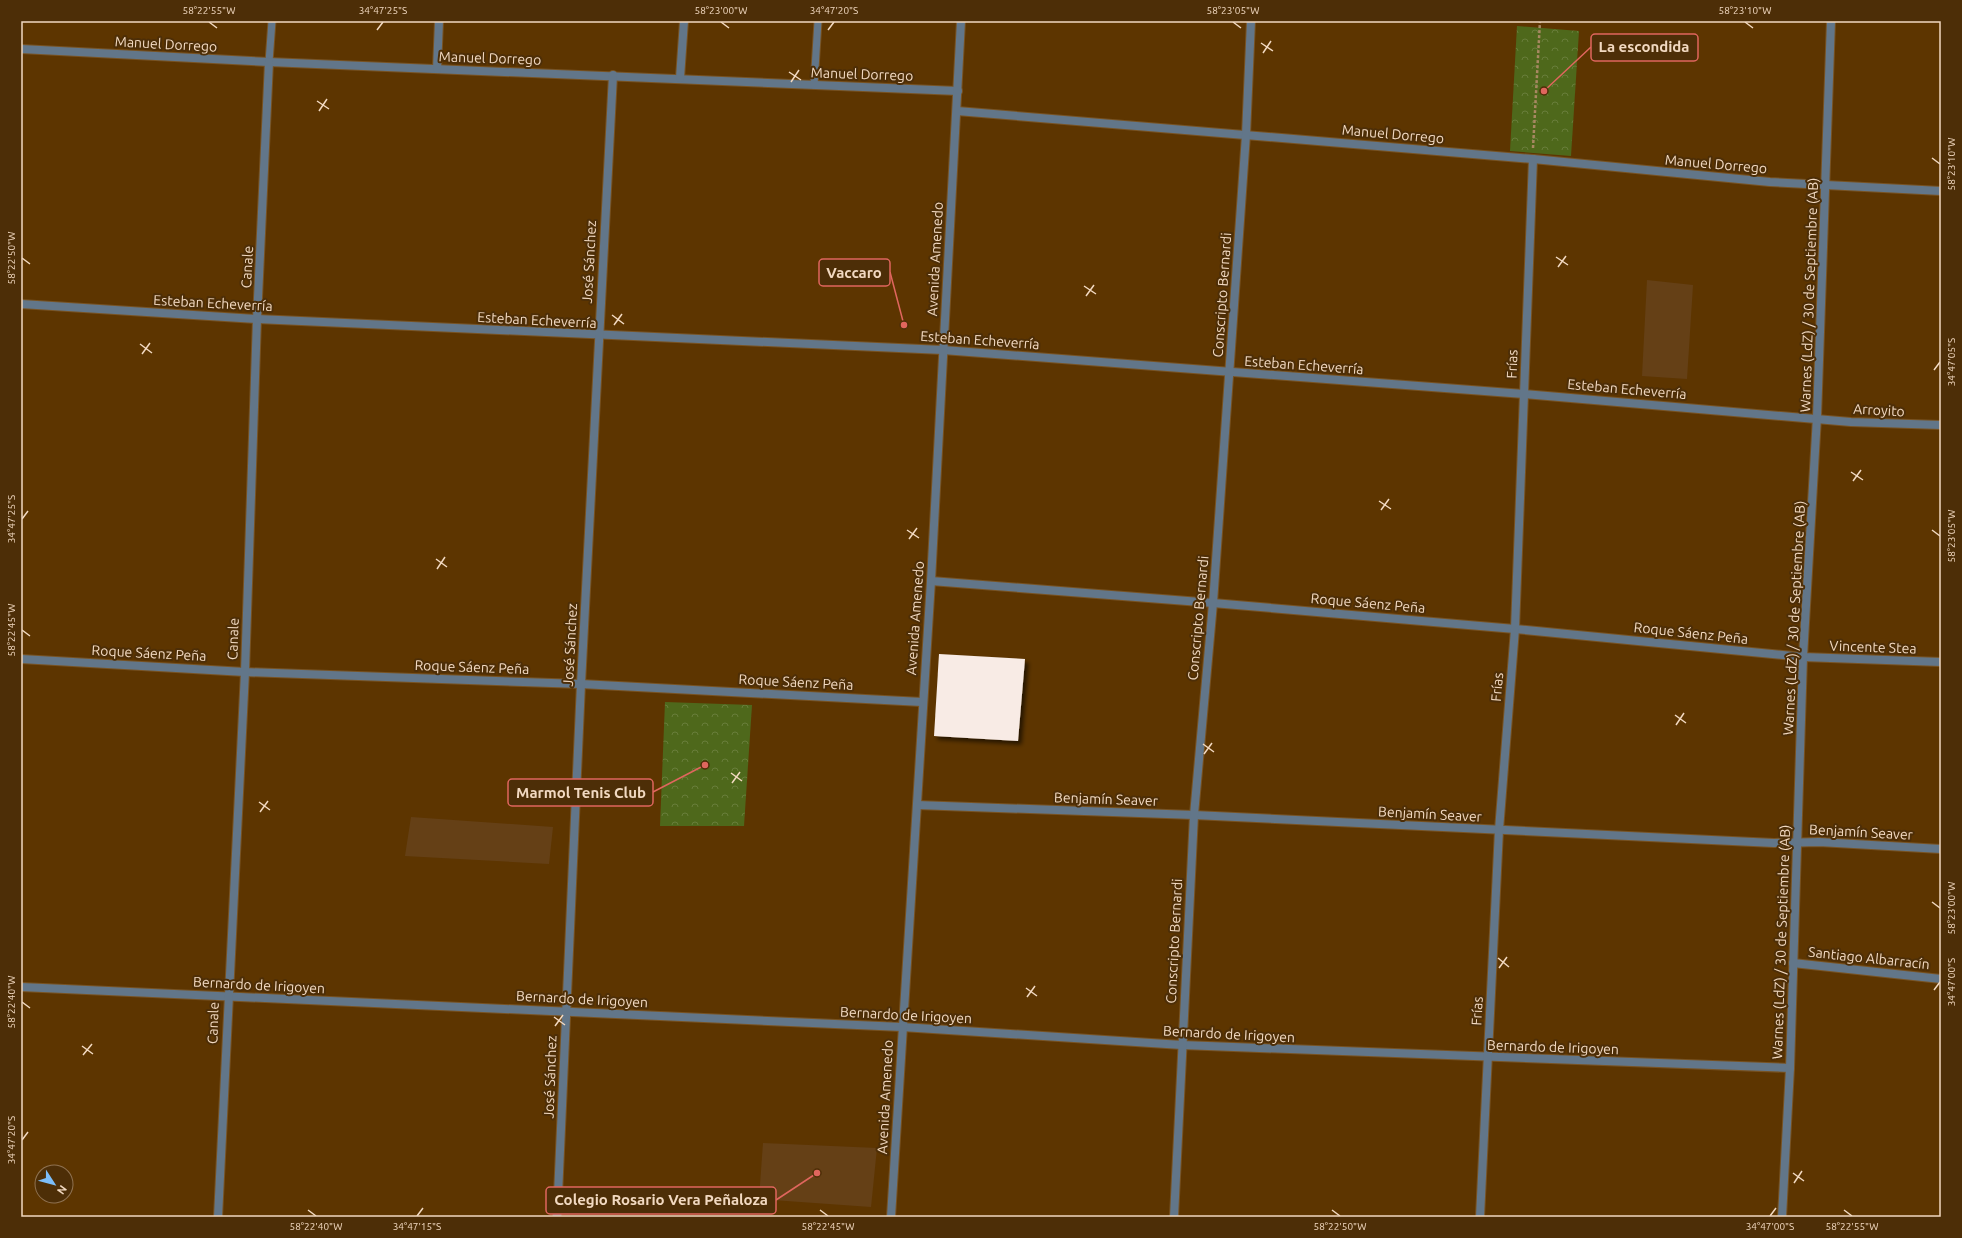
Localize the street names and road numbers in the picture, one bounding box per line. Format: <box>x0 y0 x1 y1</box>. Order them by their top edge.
street label: Manuel Dorrego <box>114 33 218 55</box>
street label: Manuel Dorrego <box>438 48 542 68</box>
street label: Manuel Dorrego <box>810 64 914 84</box>
street label: Manuel Dorrego <box>1341 122 1445 146</box>
street label: Manuel Dorrego <box>1664 152 1768 176</box>
street label: Warnes (LdZ) / 30 de Septiembre (AB) <box>1797 177 1821 413</box>
street label: Avenida Amenedo <box>924 201 946 317</box>
street label: José Sánchez <box>579 220 599 304</box>
street label: Conscripto Bernardi <box>1210 232 1234 358</box>
street label: Canale <box>238 245 256 289</box>
street label: Esteban Echeverría <box>153 292 273 314</box>
street label: Esteban Echeverría <box>477 309 597 331</box>
street label: Esteban Echeverría <box>920 328 1040 352</box>
street label: Frías <box>1503 349 1521 379</box>
street label: Esteban Echeverría <box>1244 353 1364 377</box>
street label: Esteban Echeverría <box>1567 376 1687 402</box>
street label: Arroyito <box>1853 401 1905 419</box>
street label: Warnes (LdZ) / 30 de Septiembre (AB) <box>1780 500 1808 736</box>
street label: Conscripto Bernardi <box>1185 555 1211 681</box>
street label: Avenida Amenedo <box>903 560 927 676</box>
street label: Roque Sáenz Peña <box>1310 590 1426 616</box>
street label: José Sánchez <box>560 603 580 687</box>
street label: Canale <box>224 618 242 660</box>
street label: Roque Sáenz Peña <box>1633 619 1749 647</box>
street label: Vincente Stea <box>1829 637 1917 657</box>
street label: Roque Sáenz Peña <box>91 642 207 664</box>
street label: Roque Sáenz Peña <box>414 657 530 677</box>
street label: Roque Sáenz Peña <box>738 671 854 693</box>
street label: Frías <box>1488 672 1506 702</box>
street label: Benjamín Seaver <box>1054 789 1159 809</box>
street label: Benjamín Seaver <box>1378 803 1483 825</box>
street label: Benjamín Seaver <box>1809 821 1914 843</box>
street label: Warnes (LdZ) / 30 de Septiembre (AB) <box>1769 824 1793 1060</box>
street label: Conscripto Bernardi <box>1163 878 1185 1004</box>
street label: Santiago Albarracín <box>1808 944 1930 972</box>
street label: Bernardo de Irigoyen <box>193 974 325 996</box>
street label: Bernardo de Irigoyen <box>516 988 648 1010</box>
street label: Frías <box>1468 996 1486 1026</box>
street label: Canale <box>204 1002 222 1044</box>
street label: Bernardo de Irigoyen <box>840 1004 972 1026</box>
street label: Bernardo de Irigoyen <box>1163 1023 1295 1045</box>
street label: José Sánchez <box>541 1035 559 1119</box>
street label: Bernardo de Irigoyen <box>1487 1037 1619 1057</box>
street label: Avenida Amenedo <box>874 1039 896 1155</box>

